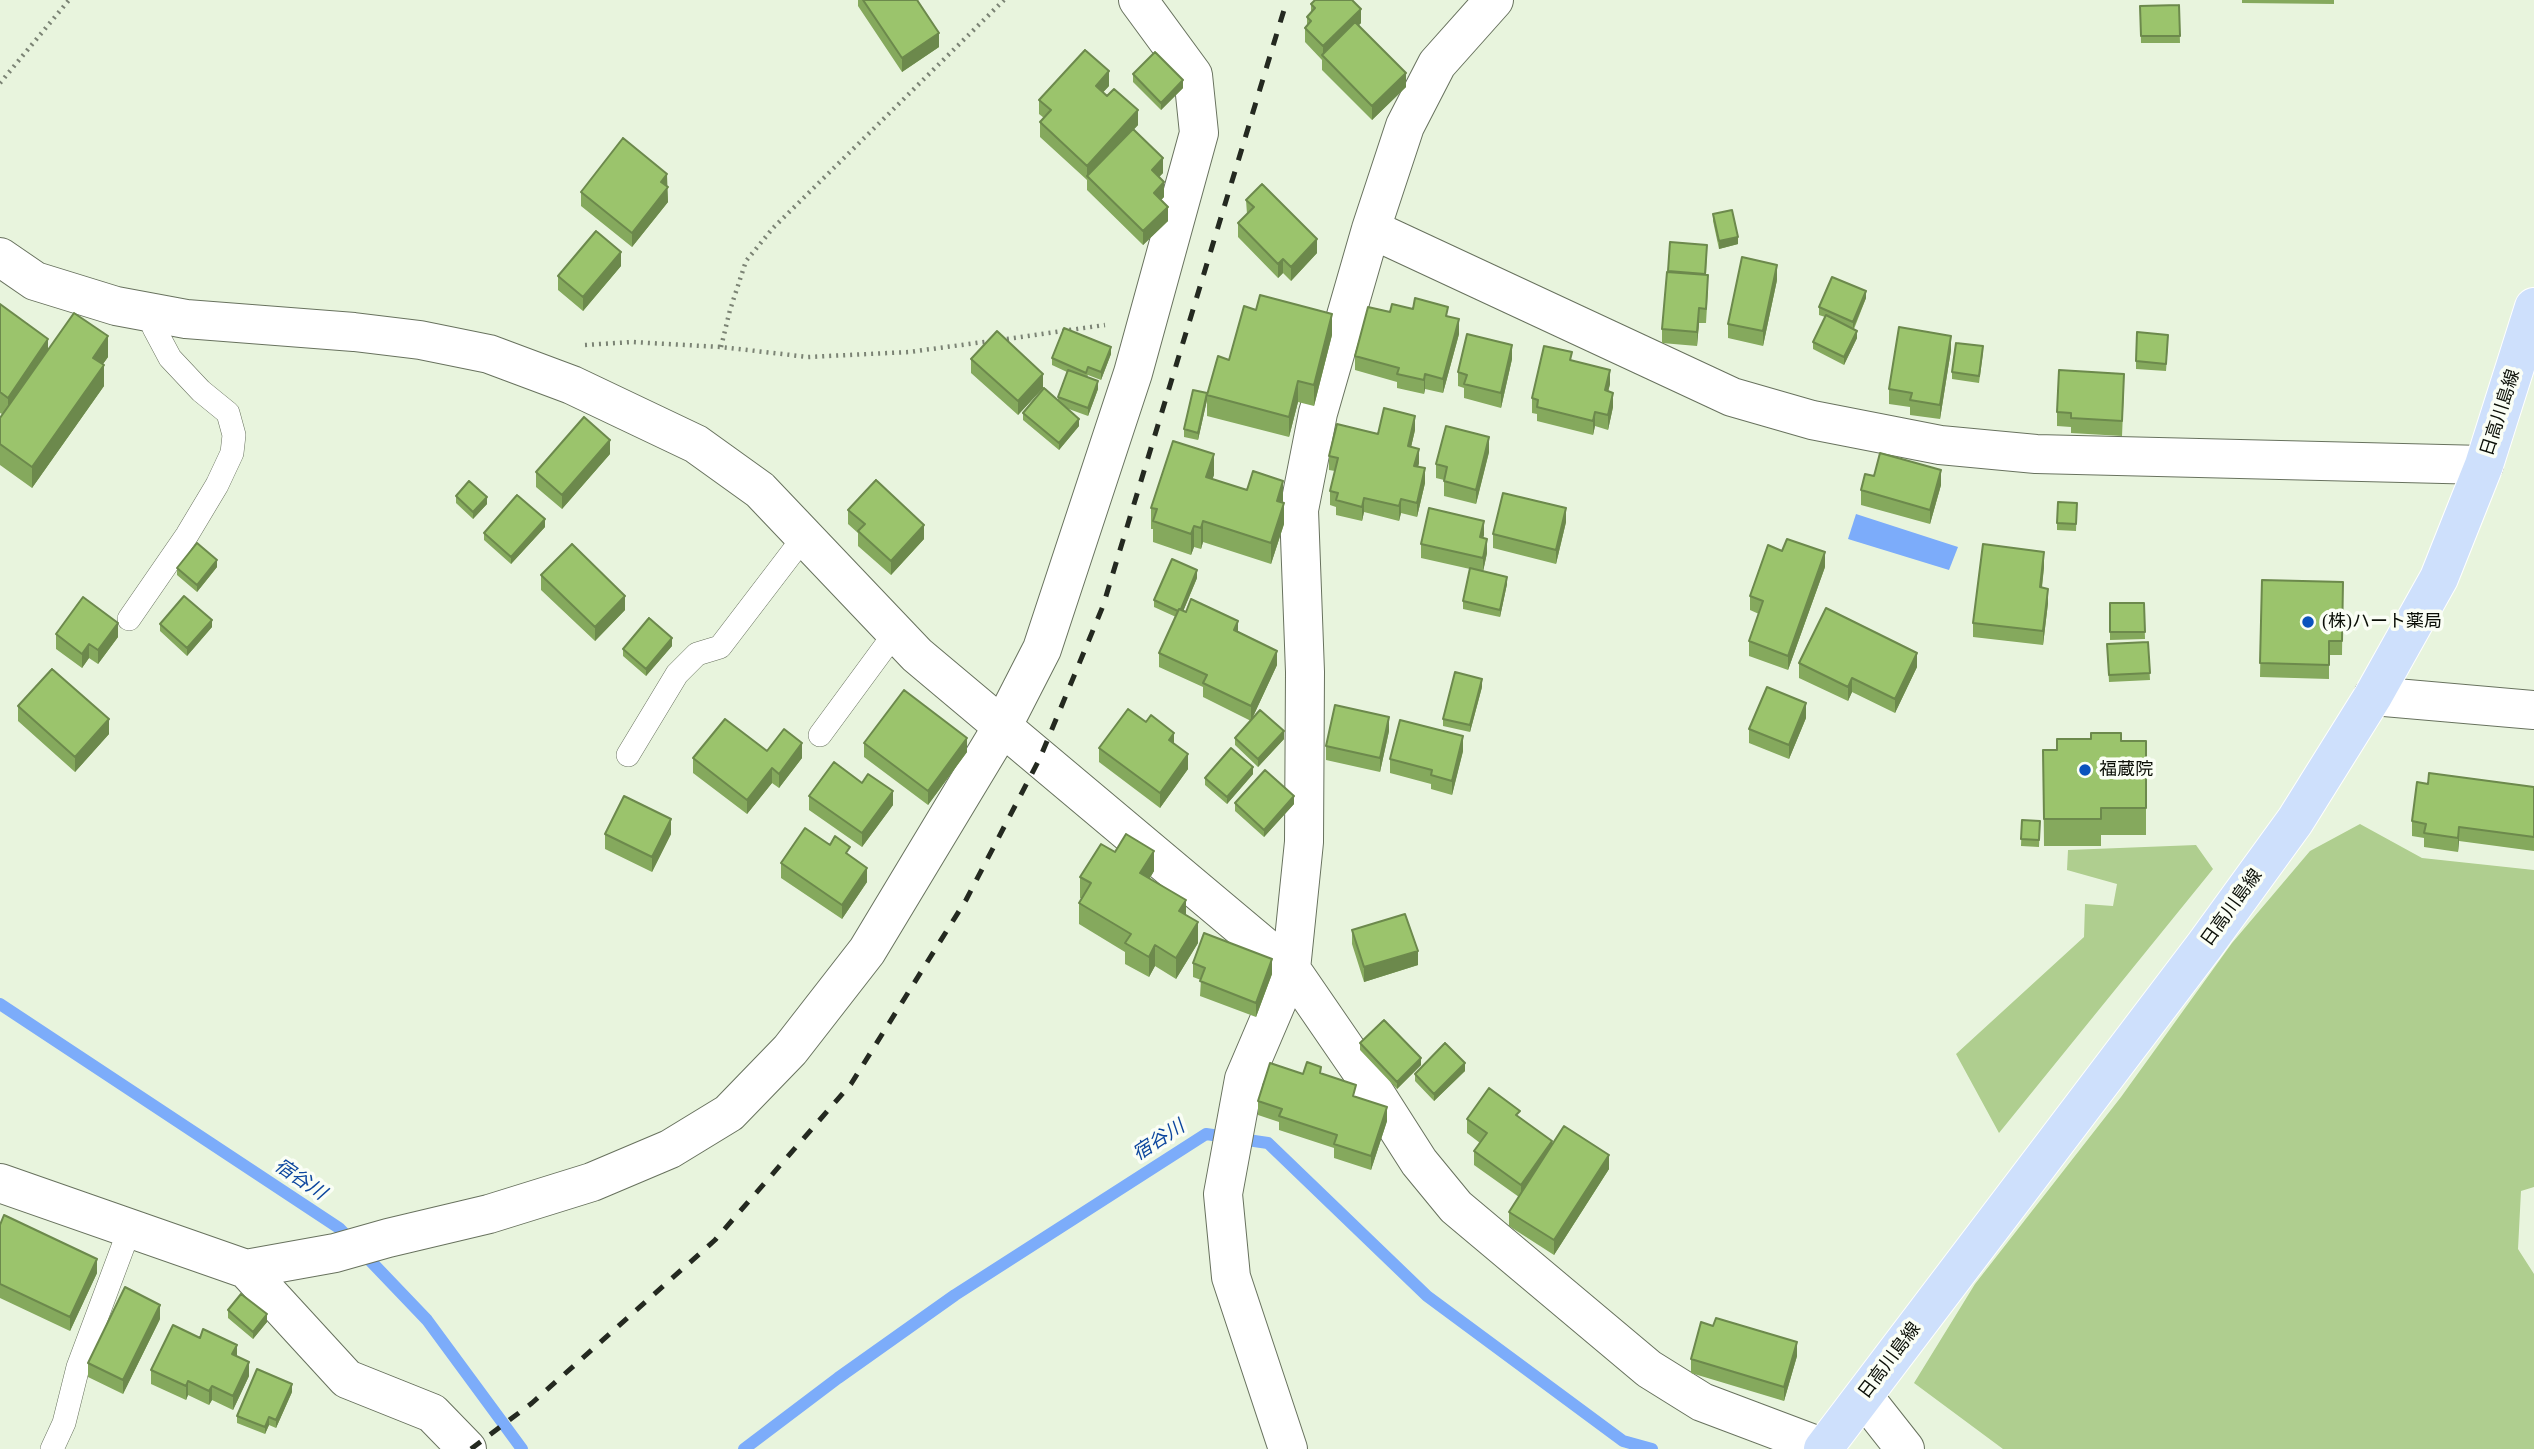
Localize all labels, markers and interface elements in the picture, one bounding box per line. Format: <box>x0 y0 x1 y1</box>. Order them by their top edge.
street label: 日高川島線 <box>2477 367 2525 459</box>
place label: (株)ハート薬局 <box>2322 611 2442 633</box>
marker: (株)ハート薬局 <box>2300 614 2316 630</box>
place label: 福蔵院 <box>2099 759 2153 781</box>
marker: 福蔵院 <box>2077 762 2093 778</box>
street label: 日高川島線 <box>2197 865 2267 951</box>
water label: 宿谷川 <box>1129 1116 1189 1166</box>
water label: 宿谷川 <box>270 1155 330 1205</box>
street label: 日高川島線 <box>1854 1319 1926 1403</box>

